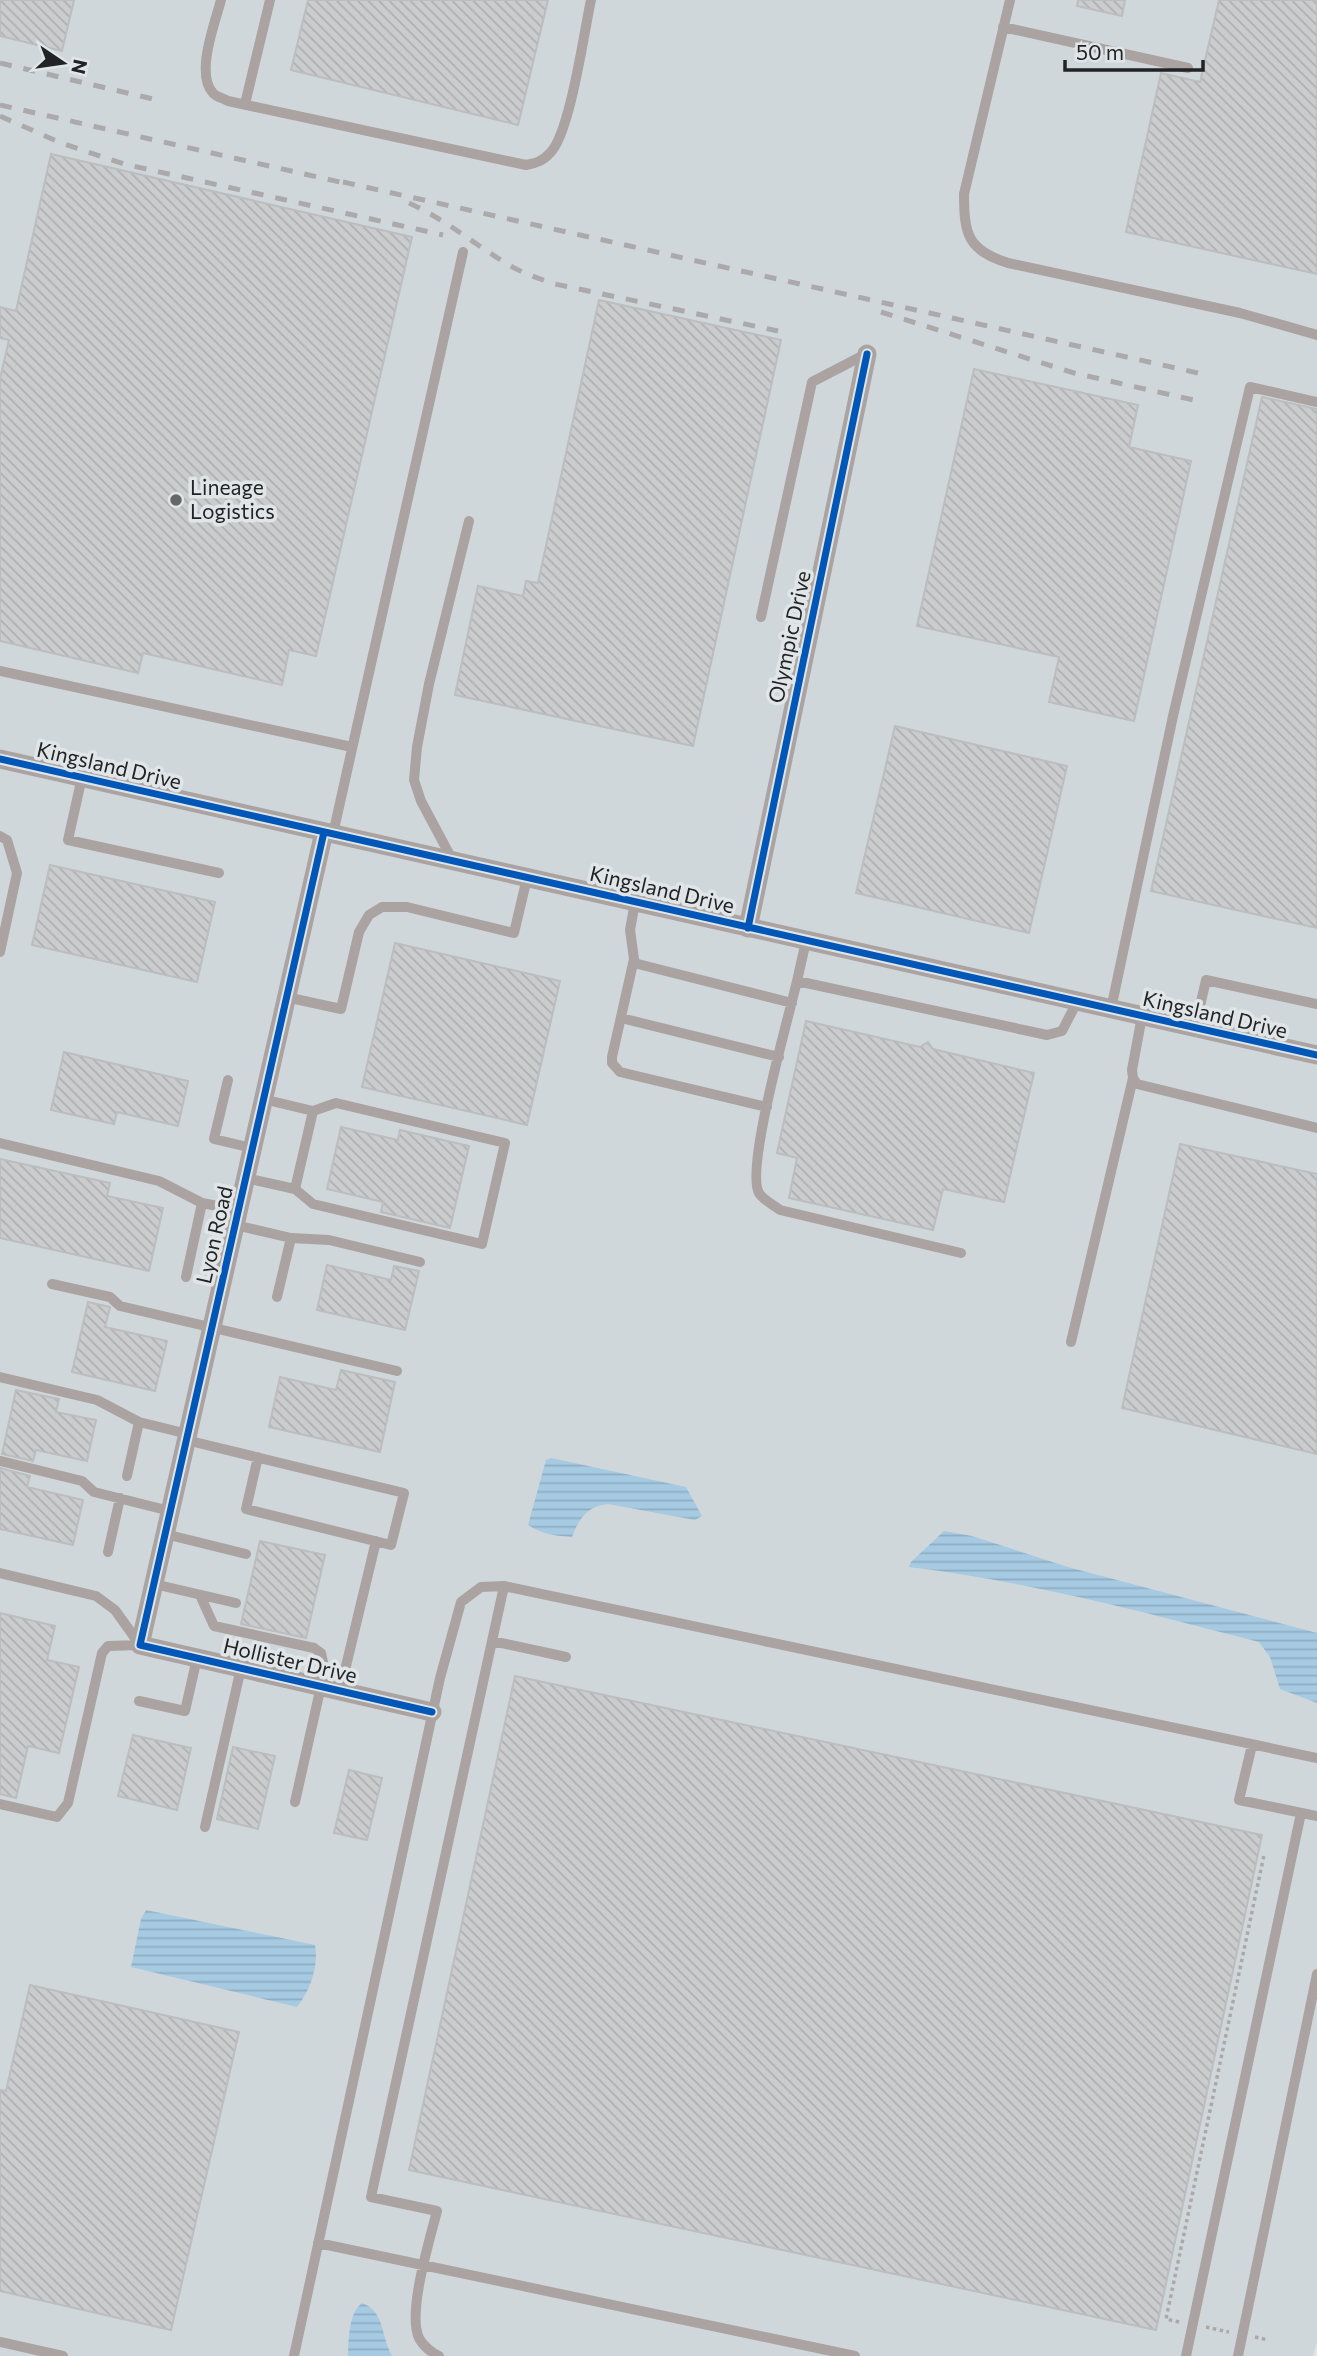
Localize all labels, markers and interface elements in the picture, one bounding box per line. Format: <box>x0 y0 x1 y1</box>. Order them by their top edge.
north arrow <box>28 28 98 98</box>
scale bar <box>1065 28 1203 72</box>
text: 50 m <box>1076 39 1124 64</box>
text: N <box>67 57 93 76</box>
place label: Lineage Logistics <box>190 474 275 523</box>
marker: Lineage Logistics <box>168 492 184 508</box>
street label: Olympic Drive <box>762 568 815 705</box>
street label: Kingsland Drive <box>35 736 184 793</box>
street label: Kingsland Drive <box>588 860 737 917</box>
street label: Kingsland Drive <box>1141 985 1290 1042</box>
street label: Lyon Road <box>190 1183 237 1286</box>
street label: Hollister Drive <box>221 1632 360 1687</box>

